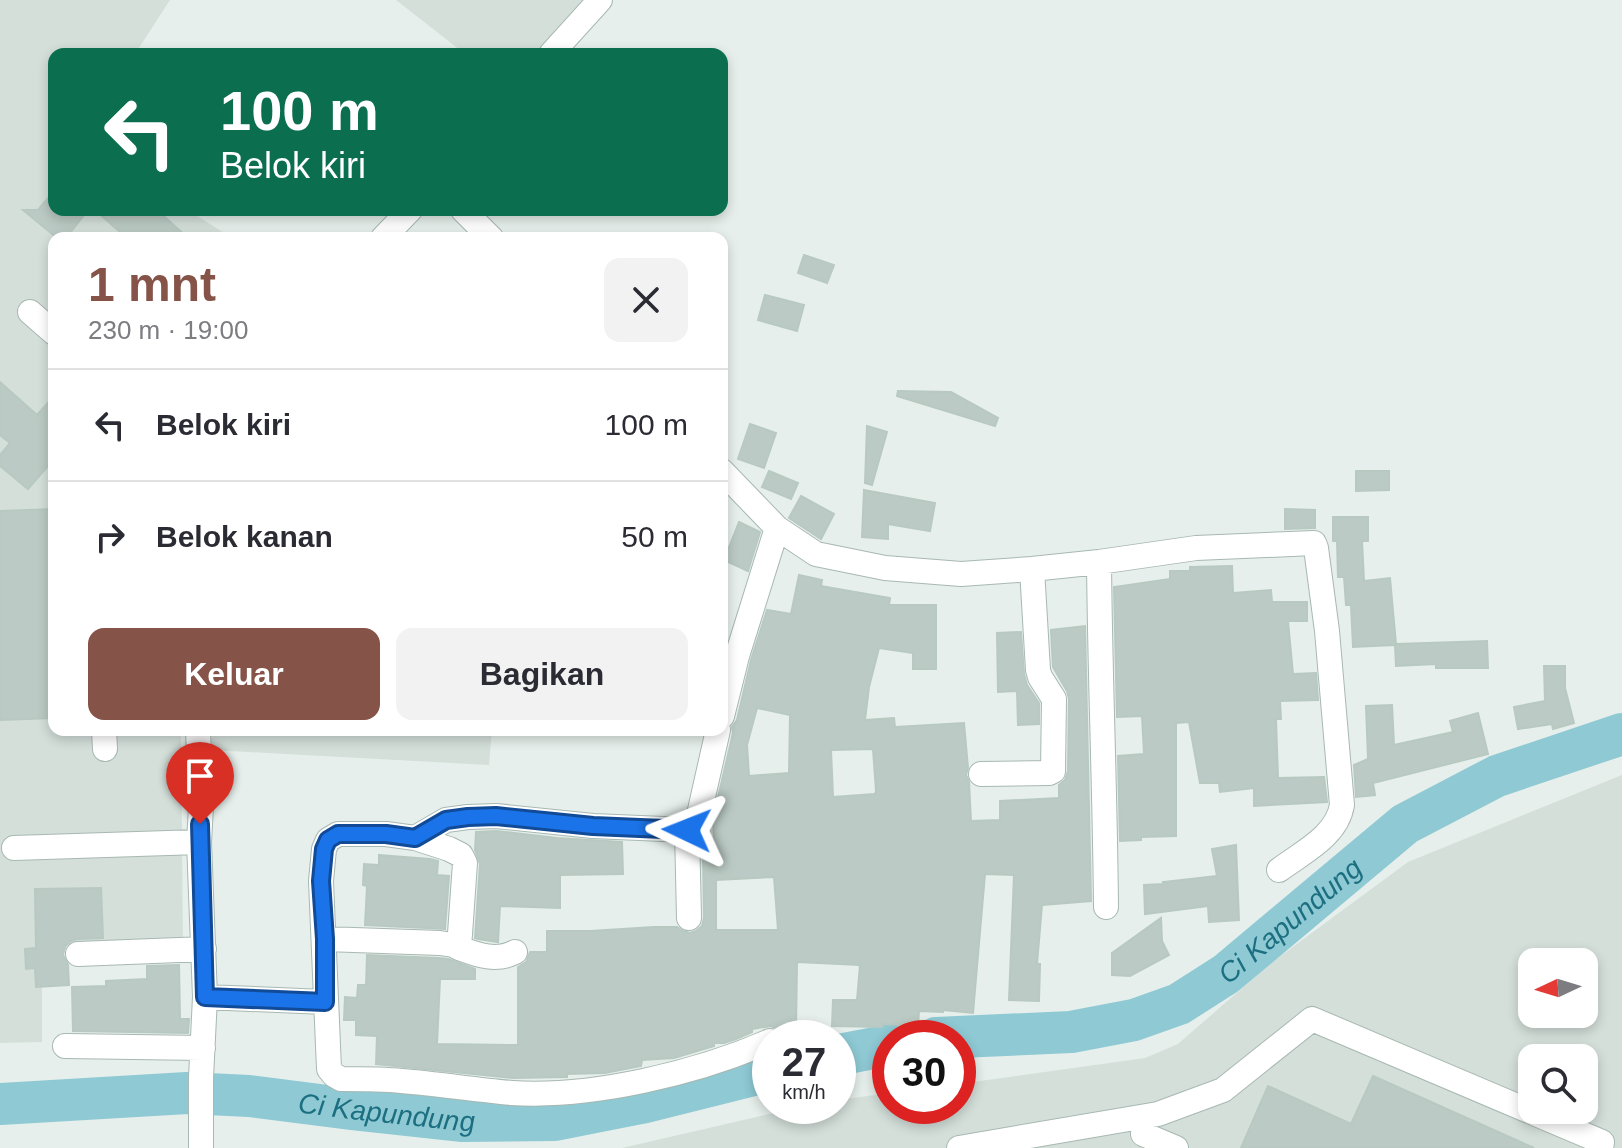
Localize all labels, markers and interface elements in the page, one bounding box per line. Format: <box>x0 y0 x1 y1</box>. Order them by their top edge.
text: 100 m <box>220 79 379 142</box>
icon: left <box>88 80 192 184</box>
text: Belok kiri <box>220 145 366 186</box>
text: 1 mnt <box>88 258 216 311</box>
button: close <box>604 258 688 342</box>
text: 230 m · 19:00 <box>88 315 248 345</box>
icon: left <box>88 403 132 447</box>
text: Belok kiri <box>156 408 291 441</box>
text: 100 m <box>605 408 688 441</box>
icon: right <box>88 515 132 559</box>
text: Belok kanan <box>156 520 333 553</box>
text: 50 m <box>621 520 688 553</box>
button: Keluar <box>88 628 380 720</box>
button: Bagikan <box>396 628 688 720</box>
pin <box>166 742 234 824</box>
icon: arrive <box>178 754 222 798</box>
position arrow <box>645 788 729 872</box>
water label: Ci Kapundung <box>1212 852 1368 990</box>
north arrow <box>1518 948 1598 1028</box>
map controls <box>1518 948 1598 1124</box>
speed limit sign: 30 <box>872 1020 976 1124</box>
text: 27 <box>782 1040 826 1084</box>
button: search <box>1518 1044 1598 1124</box>
text: km/h <box>782 1081 826 1103</box>
water label: Ci Kapundung <box>296 1087 476 1137</box>

